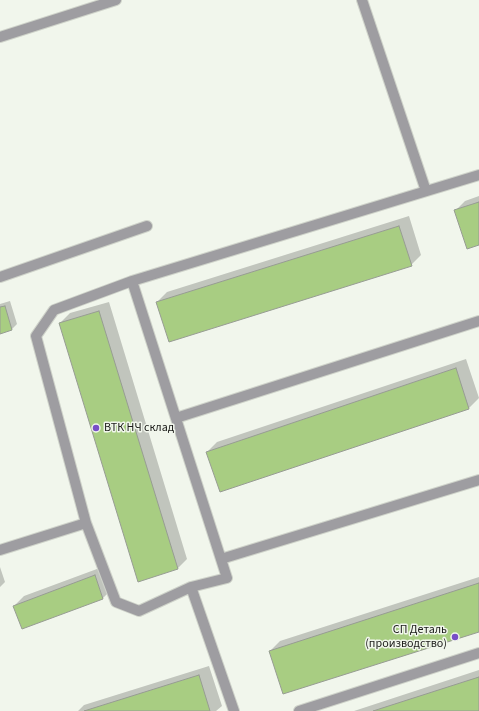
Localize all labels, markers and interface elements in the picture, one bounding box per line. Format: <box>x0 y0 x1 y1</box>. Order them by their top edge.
place label: ВТК НЧ склад <box>104 421 174 435</box>
marker: ВТК НЧ склад <box>91 423 101 433</box>
place label: СП Деталь (производство) <box>365 623 447 651</box>
marker: СП Деталь (производство) <box>450 632 460 642</box>

